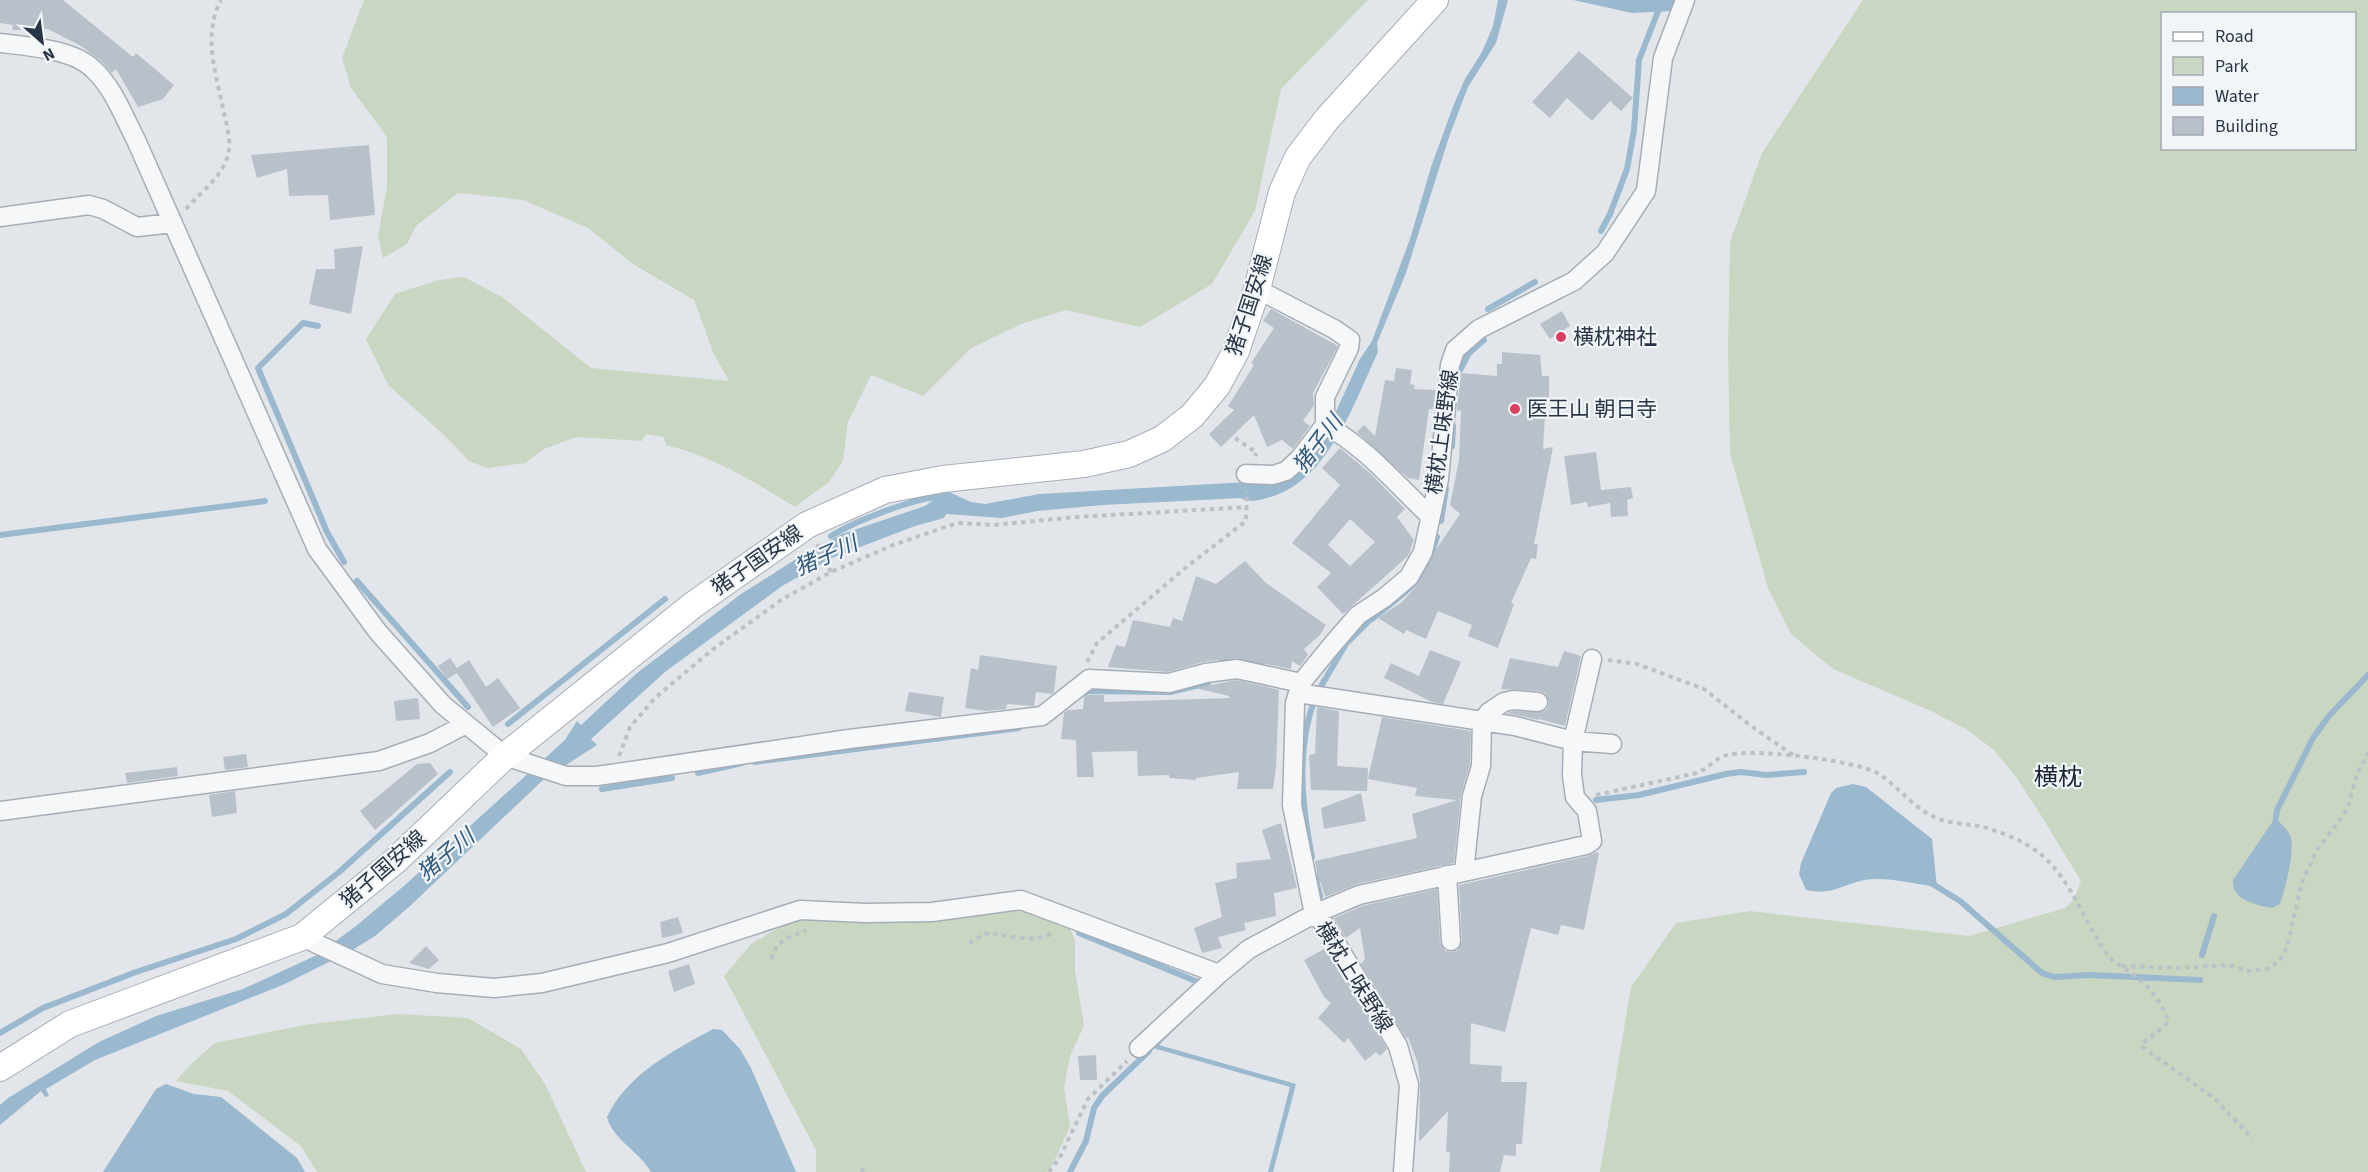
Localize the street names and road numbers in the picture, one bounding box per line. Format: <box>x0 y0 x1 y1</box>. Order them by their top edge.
street label: 猪子国安線 <box>1219 250 1279 360</box>
street label: 横枕上味野線 <box>1418 368 1466 496</box>
street label: 猪子国安線 <box>705 518 809 602</box>
street label: 猪子国安線 <box>334 823 432 915</box>
street label: 横枕上味野線 <box>1308 916 1400 1038</box>

